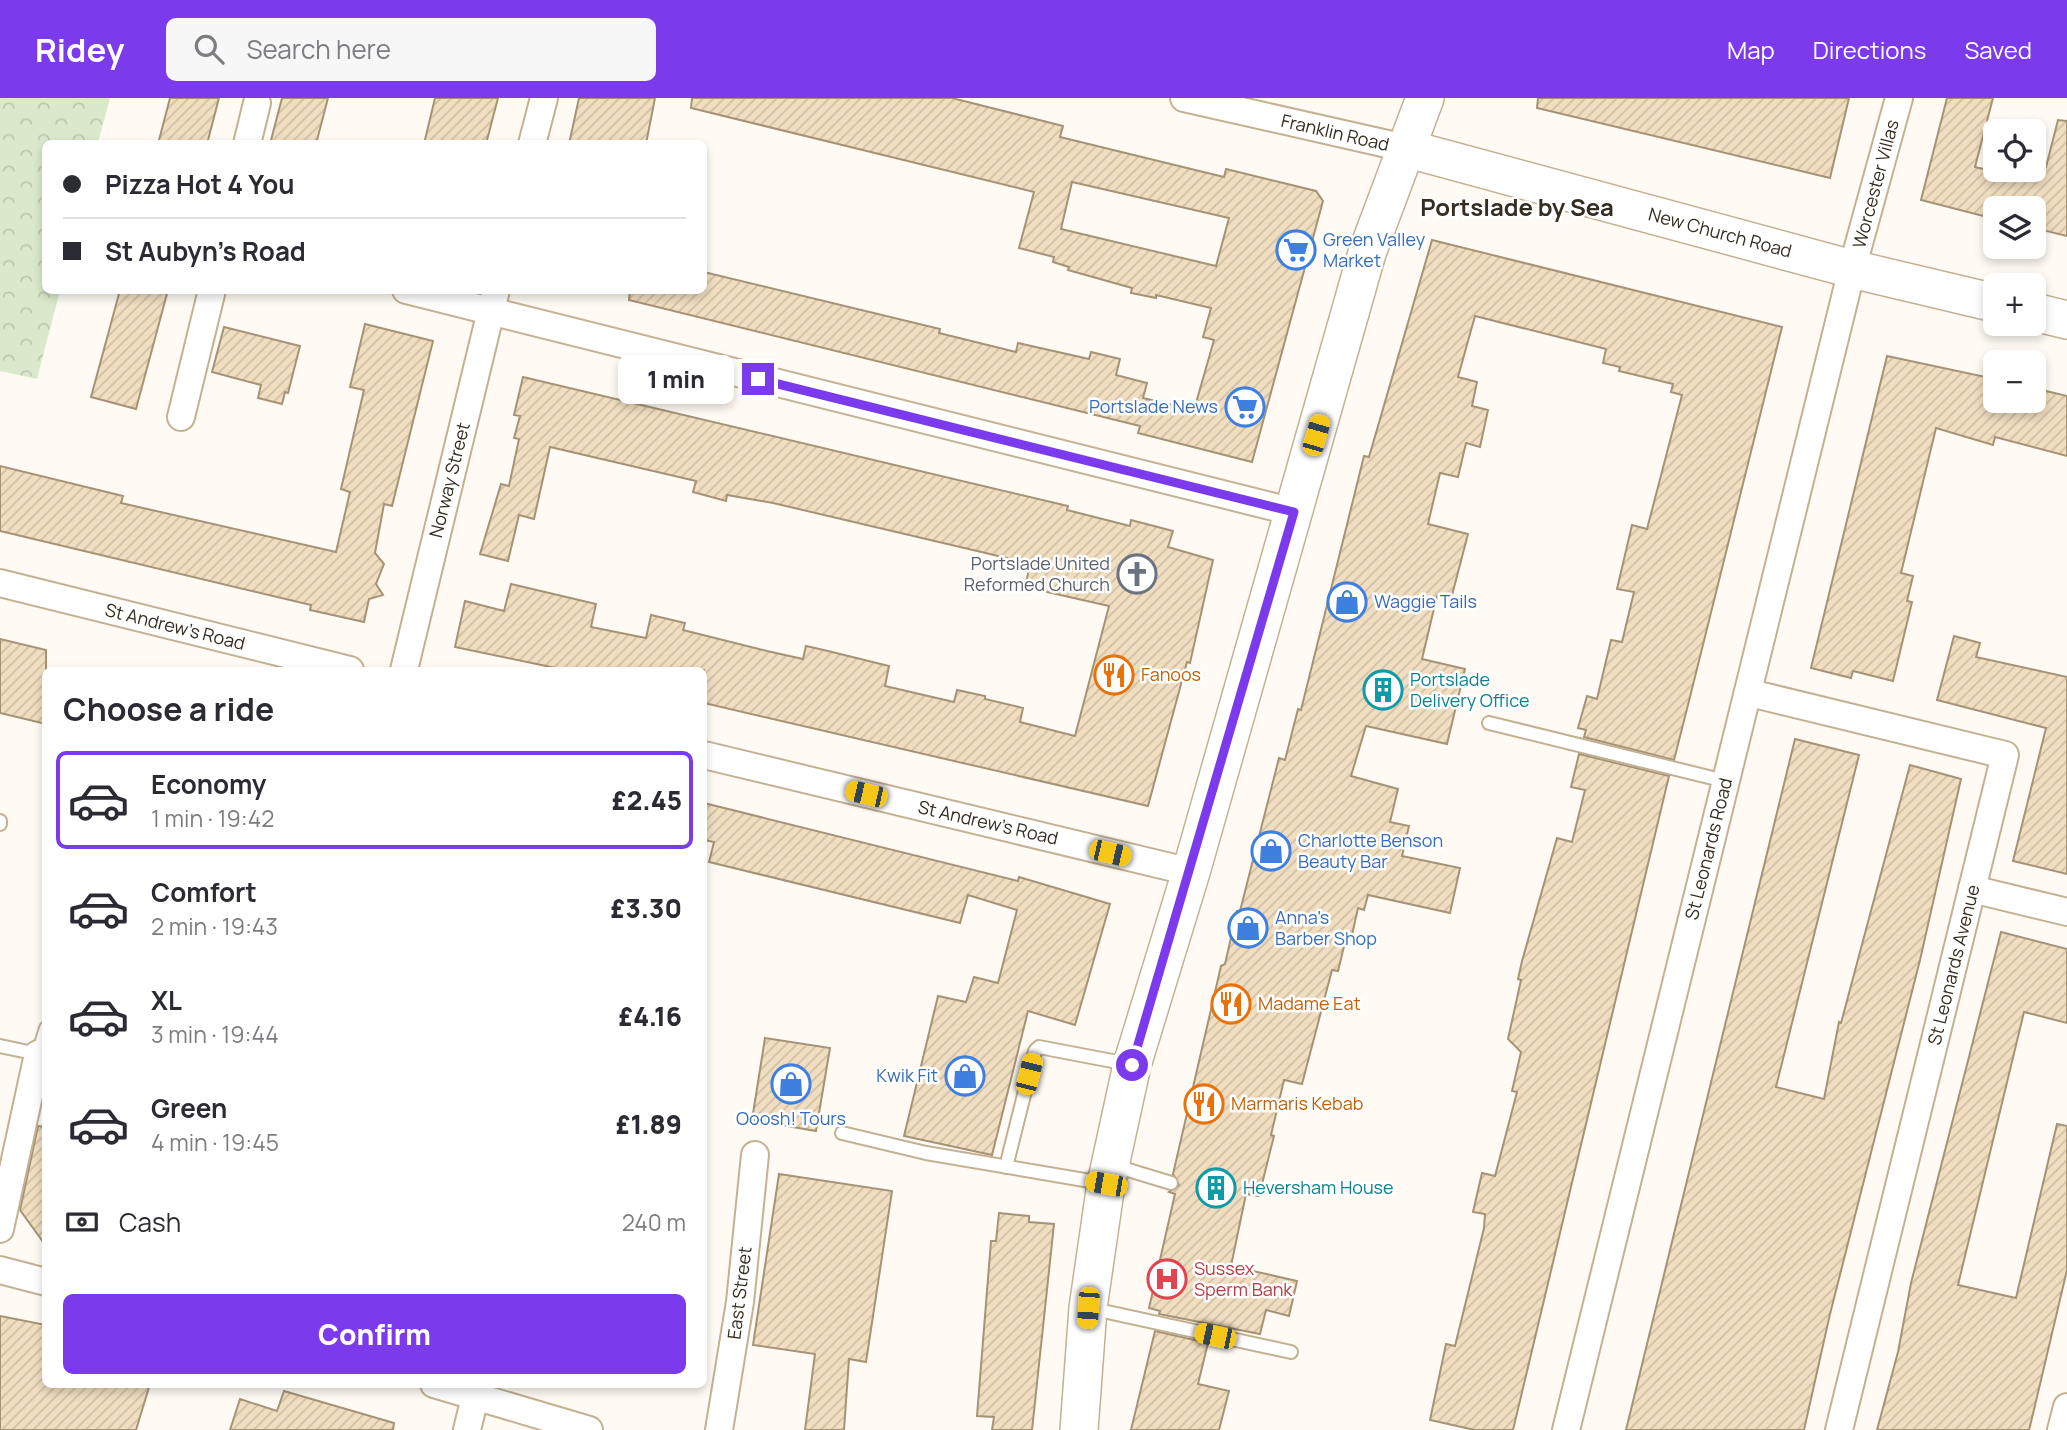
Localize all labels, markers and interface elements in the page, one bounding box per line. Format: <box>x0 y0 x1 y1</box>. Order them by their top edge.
search box <box>166 18 656 81</box>
text: Ridey <box>35 27 124 72</box>
icon: search <box>190 30 228 68</box>
text: Search here <box>246 31 391 67</box>
text: Map <box>1727 33 1775 66</box>
text: Directions <box>1813 33 1926 66</box>
text: Saved <box>1964 33 2032 66</box>
street label: Franklin Road <box>1279 108 1392 156</box>
street label: Worcester Villas <box>1846 117 1904 251</box>
map controls <box>1983 119 2046 413</box>
button: locate <box>1983 119 2046 182</box>
text: Pizza Hot 4 You <box>105 166 295 202</box>
district label: Portslade by Sea <box>1420 190 1614 223</box>
button: layers <box>1983 196 2046 259</box>
street label: New Church Road <box>1646 201 1795 263</box>
place label: Green Valley Market <box>1323 227 1426 272</box>
supermarket icon: Green Valley Market <box>1275 229 1317 271</box>
text: St Aubyn's Road <box>105 233 306 269</box>
button: + <box>1983 273 2046 336</box>
button: − <box>1983 350 2046 413</box>
callout: 1 min <box>618 354 734 404</box>
text: 1 min <box>647 363 705 395</box>
route end <box>742 363 774 395</box>
supermarket icon: Portslade News <box>1224 386 1266 428</box>
place label: Portslade News <box>1089 394 1218 418</box>
car <box>1301 412 1332 458</box>
street label: Norway Street <box>423 420 475 540</box>
place label: Portslade United Reformed Church <box>964 551 1110 596</box>
church icon: Portslade United Reformed Church <box>1116 553 1158 595</box>
shop icon: Waggie Tails <box>1326 581 1368 623</box>
place label: Waggie Tails <box>1374 589 1477 613</box>
street label: St Andrew's Road <box>103 597 248 655</box>
restaurant icon: Fanoos <box>1093 654 1135 696</box>
place label: Fanoos <box>1141 662 1201 686</box>
place label: Portslade Delivery Office <box>1410 667 1529 712</box>
building icon: Portslade Delivery Office <box>1362 669 1404 711</box>
text: Choose a ride <box>63 687 274 731</box>
text: Economy <box>151 766 266 802</box>
icon: car <box>67 769 130 832</box>
street label: St Leonards Road <box>1679 775 1737 922</box>
car <box>844 779 889 809</box>
text: £2.45 <box>612 782 682 818</box>
street label: St Andrew's Road <box>916 794 1061 850</box>
text: 1 min · 19:42 <box>151 802 274 834</box>
place label: Charlotte Benson Beauty Bar <box>1298 828 1443 873</box>
shop icon: Charlotte Benson Beauty Bar <box>1250 830 1292 872</box>
car <box>1088 838 1133 868</box>
text: Comfort <box>151 874 257 910</box>
icon: car <box>67 877 130 940</box>
street label: St Leonards Avenue <box>1921 882 1985 1048</box>
text: £3.30 <box>611 890 682 926</box>
place label: Anna's Barber Shop <box>1275 905 1377 950</box>
shop icon: Anna's Barber Shop <box>1227 907 1269 949</box>
text: 2 min · 19:43 <box>151 910 278 942</box>
text: XL <box>151 982 182 1018</box>
restaurant icon: Madame Eat <box>1210 983 1252 1025</box>
icon: car <box>67 985 130 1048</box>
place label: Madame Eat <box>1258 991 1361 1015</box>
text: £4.16 <box>619 998 682 1034</box>
text: 3 min · 19:44 <box>151 1018 279 1050</box>
route start <box>1116 1049 1148 1081</box>
car <box>1014 1051 1045 1097</box>
shop icon: Kwik Fit <box>944 1055 986 1097</box>
shop icon: Ooosh! Tours <box>770 1063 812 1105</box>
place label: Kwik Fit <box>876 1063 938 1087</box>
restaurant icon: Marmaris Kebab <box>1183 1083 1225 1125</box>
text: Green <box>151 1090 227 1126</box>
place label: Marmaris Kebab <box>1231 1091 1363 1115</box>
icon: car <box>67 1093 130 1156</box>
text: £1.89 <box>616 1106 682 1142</box>
place label: Ooosh! Tours <box>736 1106 846 1130</box>
text: 4 min · 19:45 <box>151 1126 279 1158</box>
building icon: Heversham House <box>1195 1167 1237 1209</box>
car <box>1084 1170 1129 1198</box>
place label: Heversham House <box>1243 1175 1394 1199</box>
icon: cash <box>63 1203 101 1241</box>
text: Cash <box>119 1204 181 1240</box>
text: 240 m <box>622 1206 686 1238</box>
street label: East Street <box>721 1245 757 1341</box>
place label: Sussex Sperm Bank <box>1194 1256 1293 1301</box>
hospital icon: Sussex Sperm Bank <box>1146 1258 1188 1300</box>
car <box>1077 1286 1100 1330</box>
button: Confirm <box>63 1294 686 1374</box>
car <box>1193 1321 1238 1351</box>

